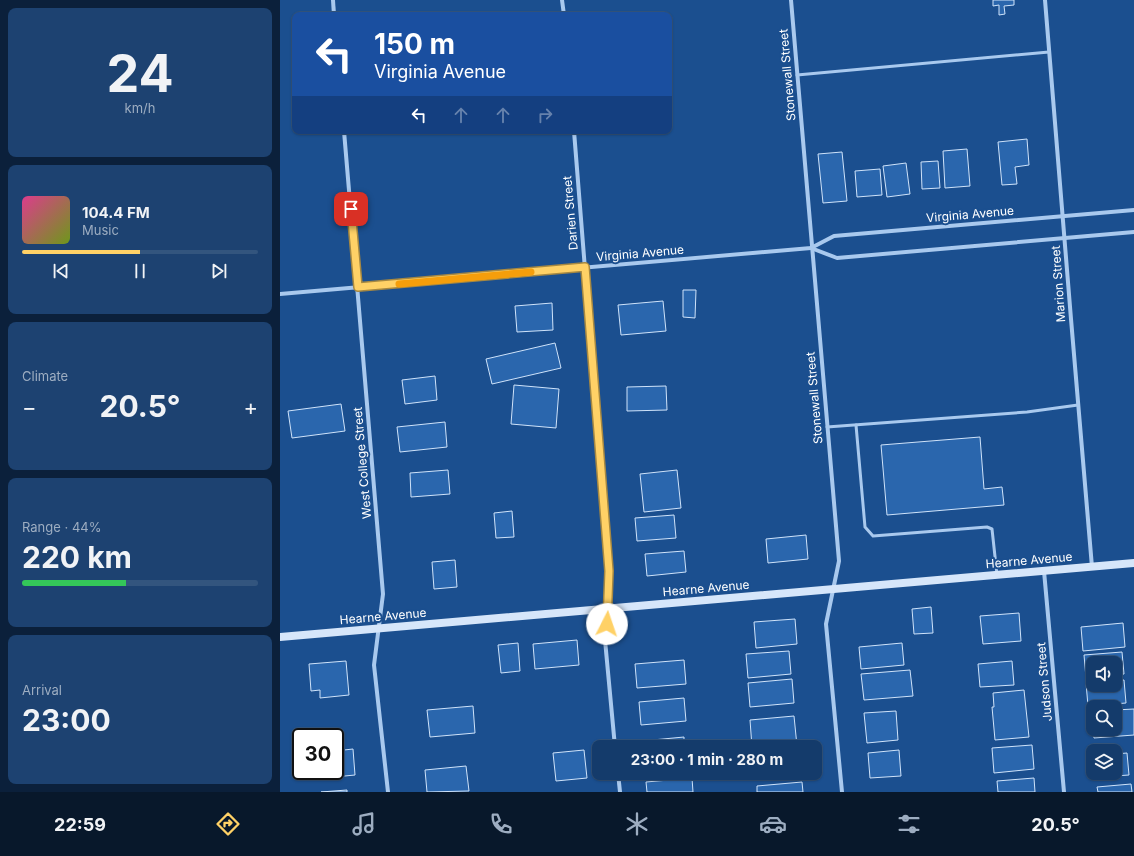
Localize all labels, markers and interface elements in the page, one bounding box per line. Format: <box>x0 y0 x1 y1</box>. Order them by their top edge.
text: 150 m <box>374 27 455 61</box>
icon: left <box>308 28 360 80</box>
street label: Stonewall Street <box>776 28 798 122</box>
text: 24 <box>106 42 174 105</box>
text: Virginia Avenue <box>374 61 506 82</box>
text: km/h <box>125 100 155 116</box>
icon: left <box>408 104 430 126</box>
icon: ahead <box>450 104 472 126</box>
icon: ahead <box>492 104 514 126</box>
icon: right <box>534 104 556 126</box>
street label: Darien Street <box>559 175 581 251</box>
pin <box>334 192 368 226</box>
icon: arrive <box>340 198 362 220</box>
text: 104.4 FM <box>82 203 150 222</box>
street label: Virginia Avenue <box>925 203 1015 225</box>
text: Music <box>82 222 119 238</box>
street label: Virginia Avenue <box>595 242 685 264</box>
street label: Marion Street <box>1048 245 1068 323</box>
icon: previous <box>50 260 72 282</box>
icon: pause <box>129 260 151 282</box>
icon: next <box>208 260 230 282</box>
street label: Stonewall Street <box>803 351 825 445</box>
text: Climate <box>22 368 68 384</box>
text: 20.5° <box>100 388 180 424</box>
text: − <box>22 394 37 420</box>
text: + <box>243 394 258 420</box>
street label: West College Street <box>350 406 374 520</box>
text: Range · 44% <box>22 519 101 535</box>
text: 220 km <box>22 539 132 575</box>
street label: Hearne Avenue <box>985 549 1073 571</box>
street label: Hearne Avenue <box>662 577 750 599</box>
position arrow <box>586 603 628 645</box>
street label: Hearne Avenue <box>339 605 427 627</box>
street label: Judson Street <box>1033 642 1055 722</box>
map controls <box>1086 656 1122 780</box>
button: sound <box>1086 656 1122 692</box>
text: Arrival <box>22 682 62 698</box>
button: search <box>1086 700 1122 736</box>
text: 23:00 <box>22 702 111 738</box>
speed limit sign: 30 <box>292 728 344 780</box>
button: layers <box>1086 744 1122 780</box>
text: 23:00 · 1 min · 280 m <box>631 750 783 769</box>
icon: directions <box>214 810 242 838</box>
icon: music <box>350 810 378 838</box>
icon: phone <box>487 810 515 838</box>
icon: climate <box>623 810 651 838</box>
icon: car <box>759 810 787 838</box>
icon: filters <box>895 810 923 838</box>
text: 22:59 <box>54 814 106 835</box>
text: 20.5° <box>1031 814 1080 835</box>

